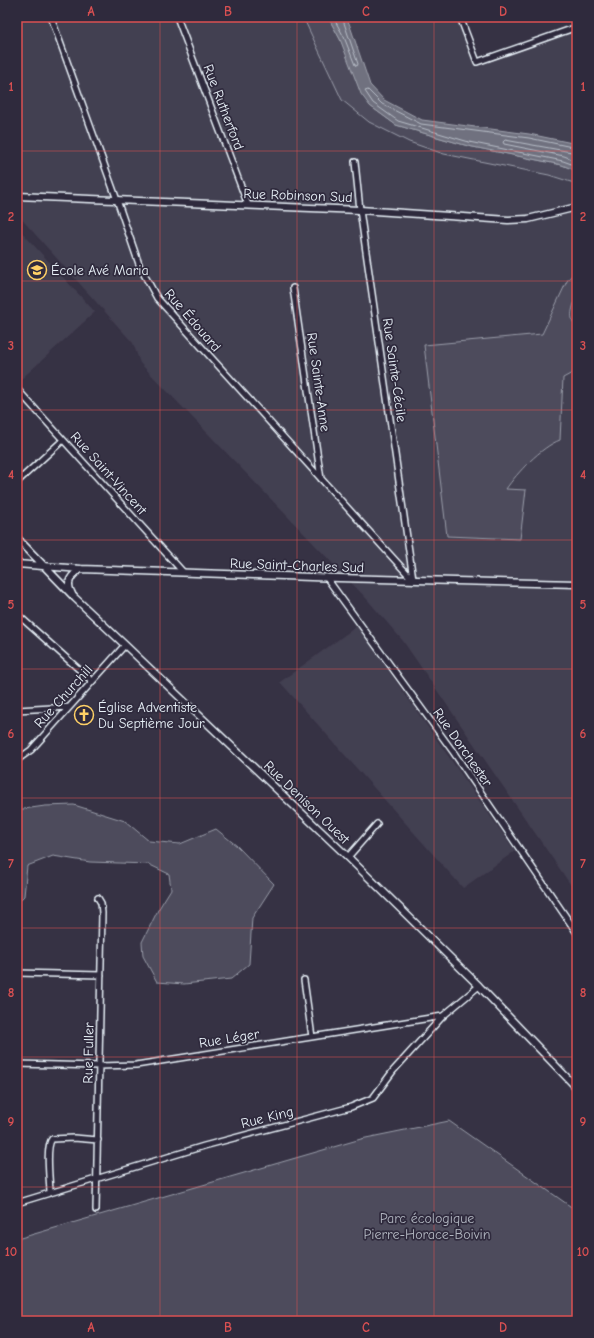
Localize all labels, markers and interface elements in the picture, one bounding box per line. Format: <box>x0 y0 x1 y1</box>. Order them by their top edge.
text: A <box>87 4 95 19</box>
text: B <box>224 4 232 19</box>
text: C <box>362 4 370 19</box>
text: D <box>499 4 507 19</box>
street label: Rue Rutherford <box>199 62 248 152</box>
text: 1 <box>8 79 14 94</box>
text: 1 <box>580 79 586 94</box>
street label: Rue Robinson Sud <box>243 185 353 206</box>
text: 2 <box>8 209 14 224</box>
text: 2 <box>580 209 586 224</box>
school or university icon: École Avé Maria <box>26 259 48 281</box>
place label: École Avé Maria <box>51 262 149 279</box>
street label: Rue Édouard <box>161 286 224 355</box>
street label: Rue Sainte-Cécile <box>379 317 410 423</box>
street label: Rue Sainte-Anne <box>303 331 334 433</box>
text: 3 <box>8 338 14 353</box>
text: 3 <box>580 338 586 353</box>
street label: Rue Saint-Vincent <box>67 428 151 519</box>
text: 4 <box>8 467 14 482</box>
text: 4 <box>580 467 586 482</box>
street label: Rue Saint-Charles Sud <box>229 555 364 576</box>
text: 5 <box>8 597 15 612</box>
text: 5 <box>580 597 587 612</box>
street label: Rue Churchill <box>31 661 96 731</box>
place label: Église Adventiste Du Septième Jour <box>98 699 205 732</box>
church icon: Église Adventiste Du Septième Jour <box>73 704 95 726</box>
street label: Rue Dorchester <box>429 705 496 790</box>
text: 6 <box>8 726 15 741</box>
text: 6 <box>580 726 587 741</box>
street label: Rue Denison Ouest <box>260 757 354 848</box>
text: 7 <box>8 856 14 871</box>
text: 7 <box>580 856 586 871</box>
text: 8 <box>8 985 14 1000</box>
text: 8 <box>580 985 586 1000</box>
street label: Rue Fuller <box>79 1022 98 1084</box>
street label: Rue Léger <box>198 1025 261 1052</box>
street label: Rue King <box>239 1103 295 1132</box>
text: 9 <box>8 1114 15 1129</box>
text: 9 <box>580 1114 587 1129</box>
park label: Parc écologique Pierre-Horace-Boivin <box>364 1210 491 1243</box>
text: 10 <box>5 1244 17 1259</box>
text: 10 <box>577 1244 589 1259</box>
text: A <box>87 1320 95 1335</box>
text: B <box>224 1320 232 1335</box>
text: C <box>362 1320 370 1335</box>
text: D <box>499 1320 507 1335</box>

